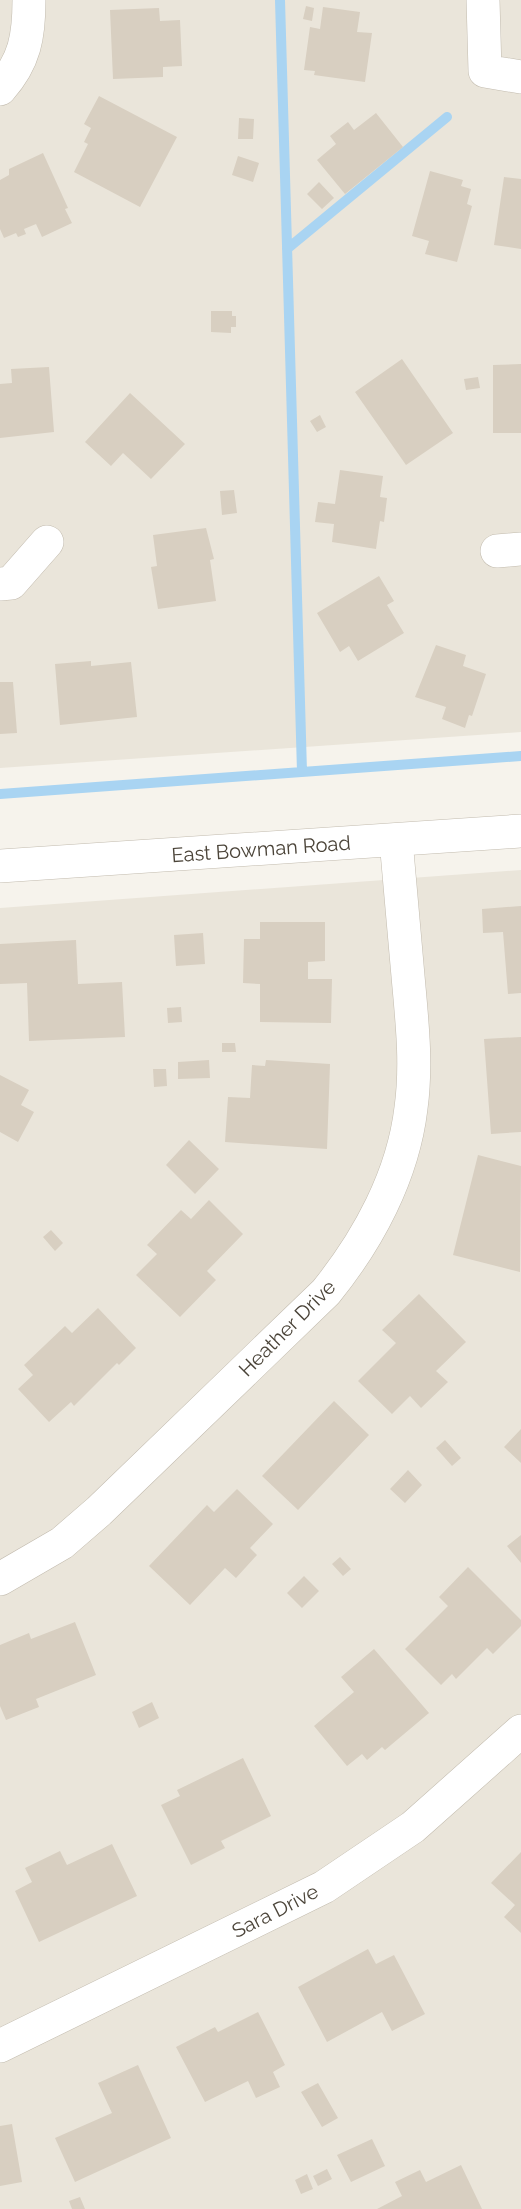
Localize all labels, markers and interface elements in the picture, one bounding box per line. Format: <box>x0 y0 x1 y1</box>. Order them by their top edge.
street label: East Bowman Road <box>171 831 351 867</box>
street label: Heather Drive <box>234 1275 340 1381</box>
street label: Sara Drive <box>228 1879 322 1943</box>

